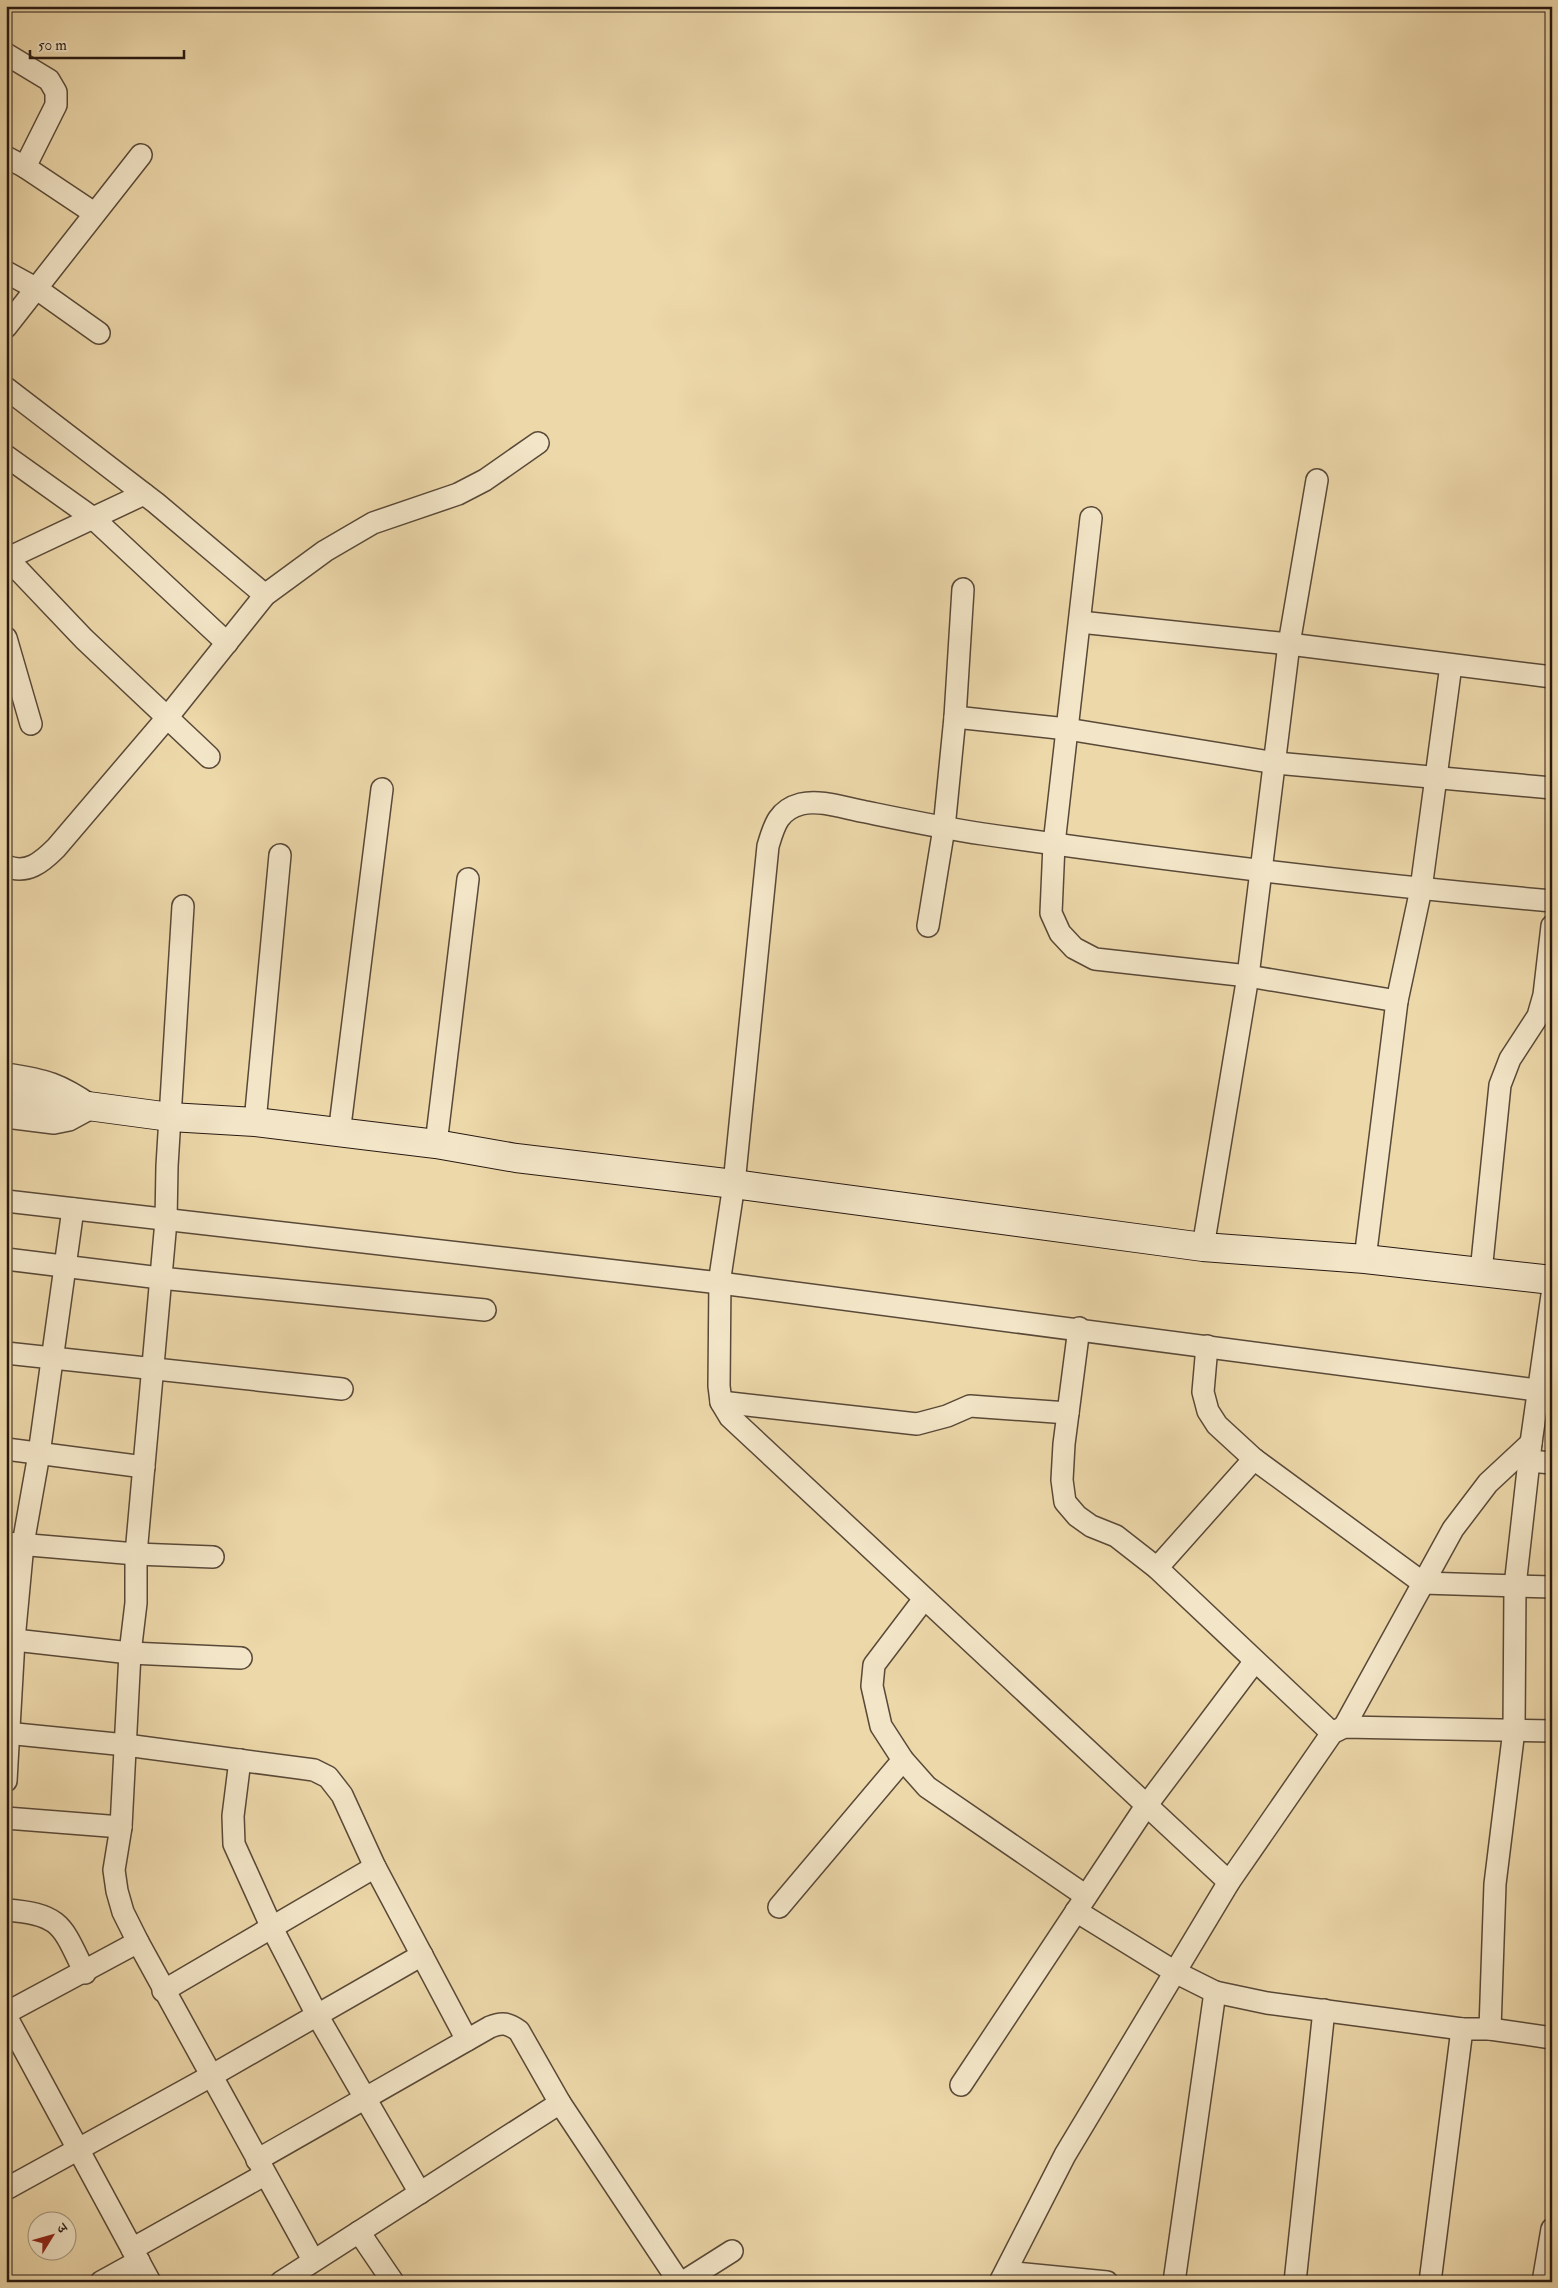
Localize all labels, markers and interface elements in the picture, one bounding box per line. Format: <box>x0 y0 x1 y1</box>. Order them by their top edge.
scale bar <box>30 28 184 60</box>
text: 50 m <box>38 36 67 55</box>
north arrow <box>28 2210 78 2260</box>
text: उ <box>52 2220 71 2237</box>

